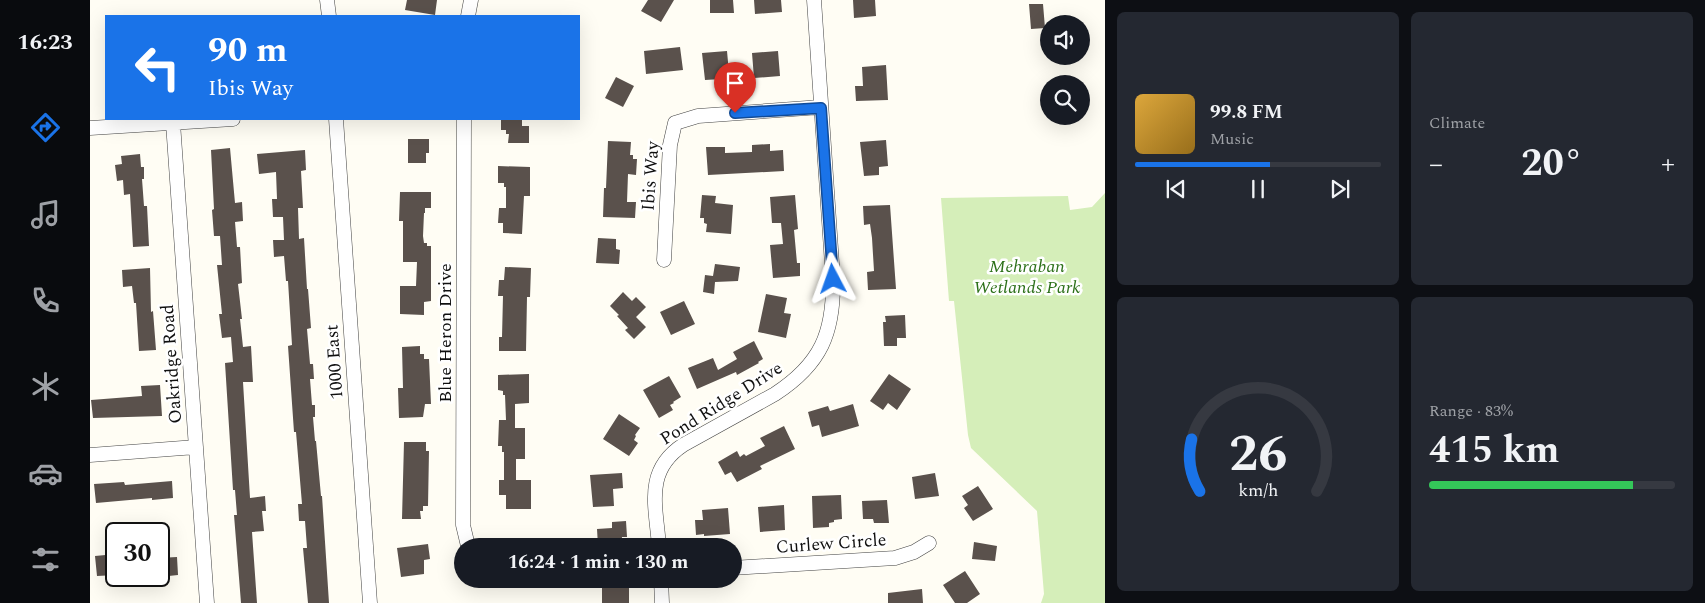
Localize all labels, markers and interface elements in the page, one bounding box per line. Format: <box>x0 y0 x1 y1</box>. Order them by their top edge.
map controls <box>1040 15 1090 125</box>
button: sound <box>1040 15 1090 65</box>
text: 90 m <box>208 24 288 77</box>
text: 16:23 <box>17 26 73 59</box>
icon: left <box>125 35 190 100</box>
pin <box>714 62 756 113</box>
icon: arrive <box>721 69 749 97</box>
text: Ibis Way <box>208 72 293 105</box>
button: search <box>1040 75 1090 125</box>
text: 99.8 FM <box>1210 98 1283 127</box>
icon: directions <box>28 110 63 145</box>
text: Climate <box>1429 111 1485 135</box>
text: Music <box>1210 127 1254 151</box>
text: 20° <box>1521 135 1583 193</box>
street label: Ibis Way <box>635 139 666 212</box>
text: − <box>1429 143 1443 186</box>
text: + <box>1661 143 1675 186</box>
icon: previous <box>1162 175 1190 203</box>
icon: pause <box>1244 175 1272 203</box>
icon: next <box>1326 175 1354 203</box>
icon: music <box>28 197 63 232</box>
position arrow <box>806 252 858 304</box>
park label: Mehraban Wetlands Park <box>973 253 1081 301</box>
street label: Blue Heron Drive <box>432 263 459 403</box>
icon: phone <box>28 283 63 318</box>
street label: Oakridge Road <box>154 303 189 425</box>
street label: 1000 East <box>318 324 351 400</box>
street label: Pond Ridge Drive <box>655 355 788 452</box>
icon: climate <box>28 369 63 404</box>
text: Range · 83% <box>1429 399 1513 423</box>
text: 26 <box>1229 415 1287 494</box>
text: 415 km <box>1429 422 1560 480</box>
icon: car <box>28 456 63 491</box>
text: km/h <box>1238 477 1278 504</box>
speed limit sign: 30 <box>105 522 170 587</box>
street label: Curlew Circle <box>775 526 887 561</box>
icon: filters <box>28 542 63 577</box>
text: 16:24 · 1 min · 130 m <box>508 548 688 577</box>

